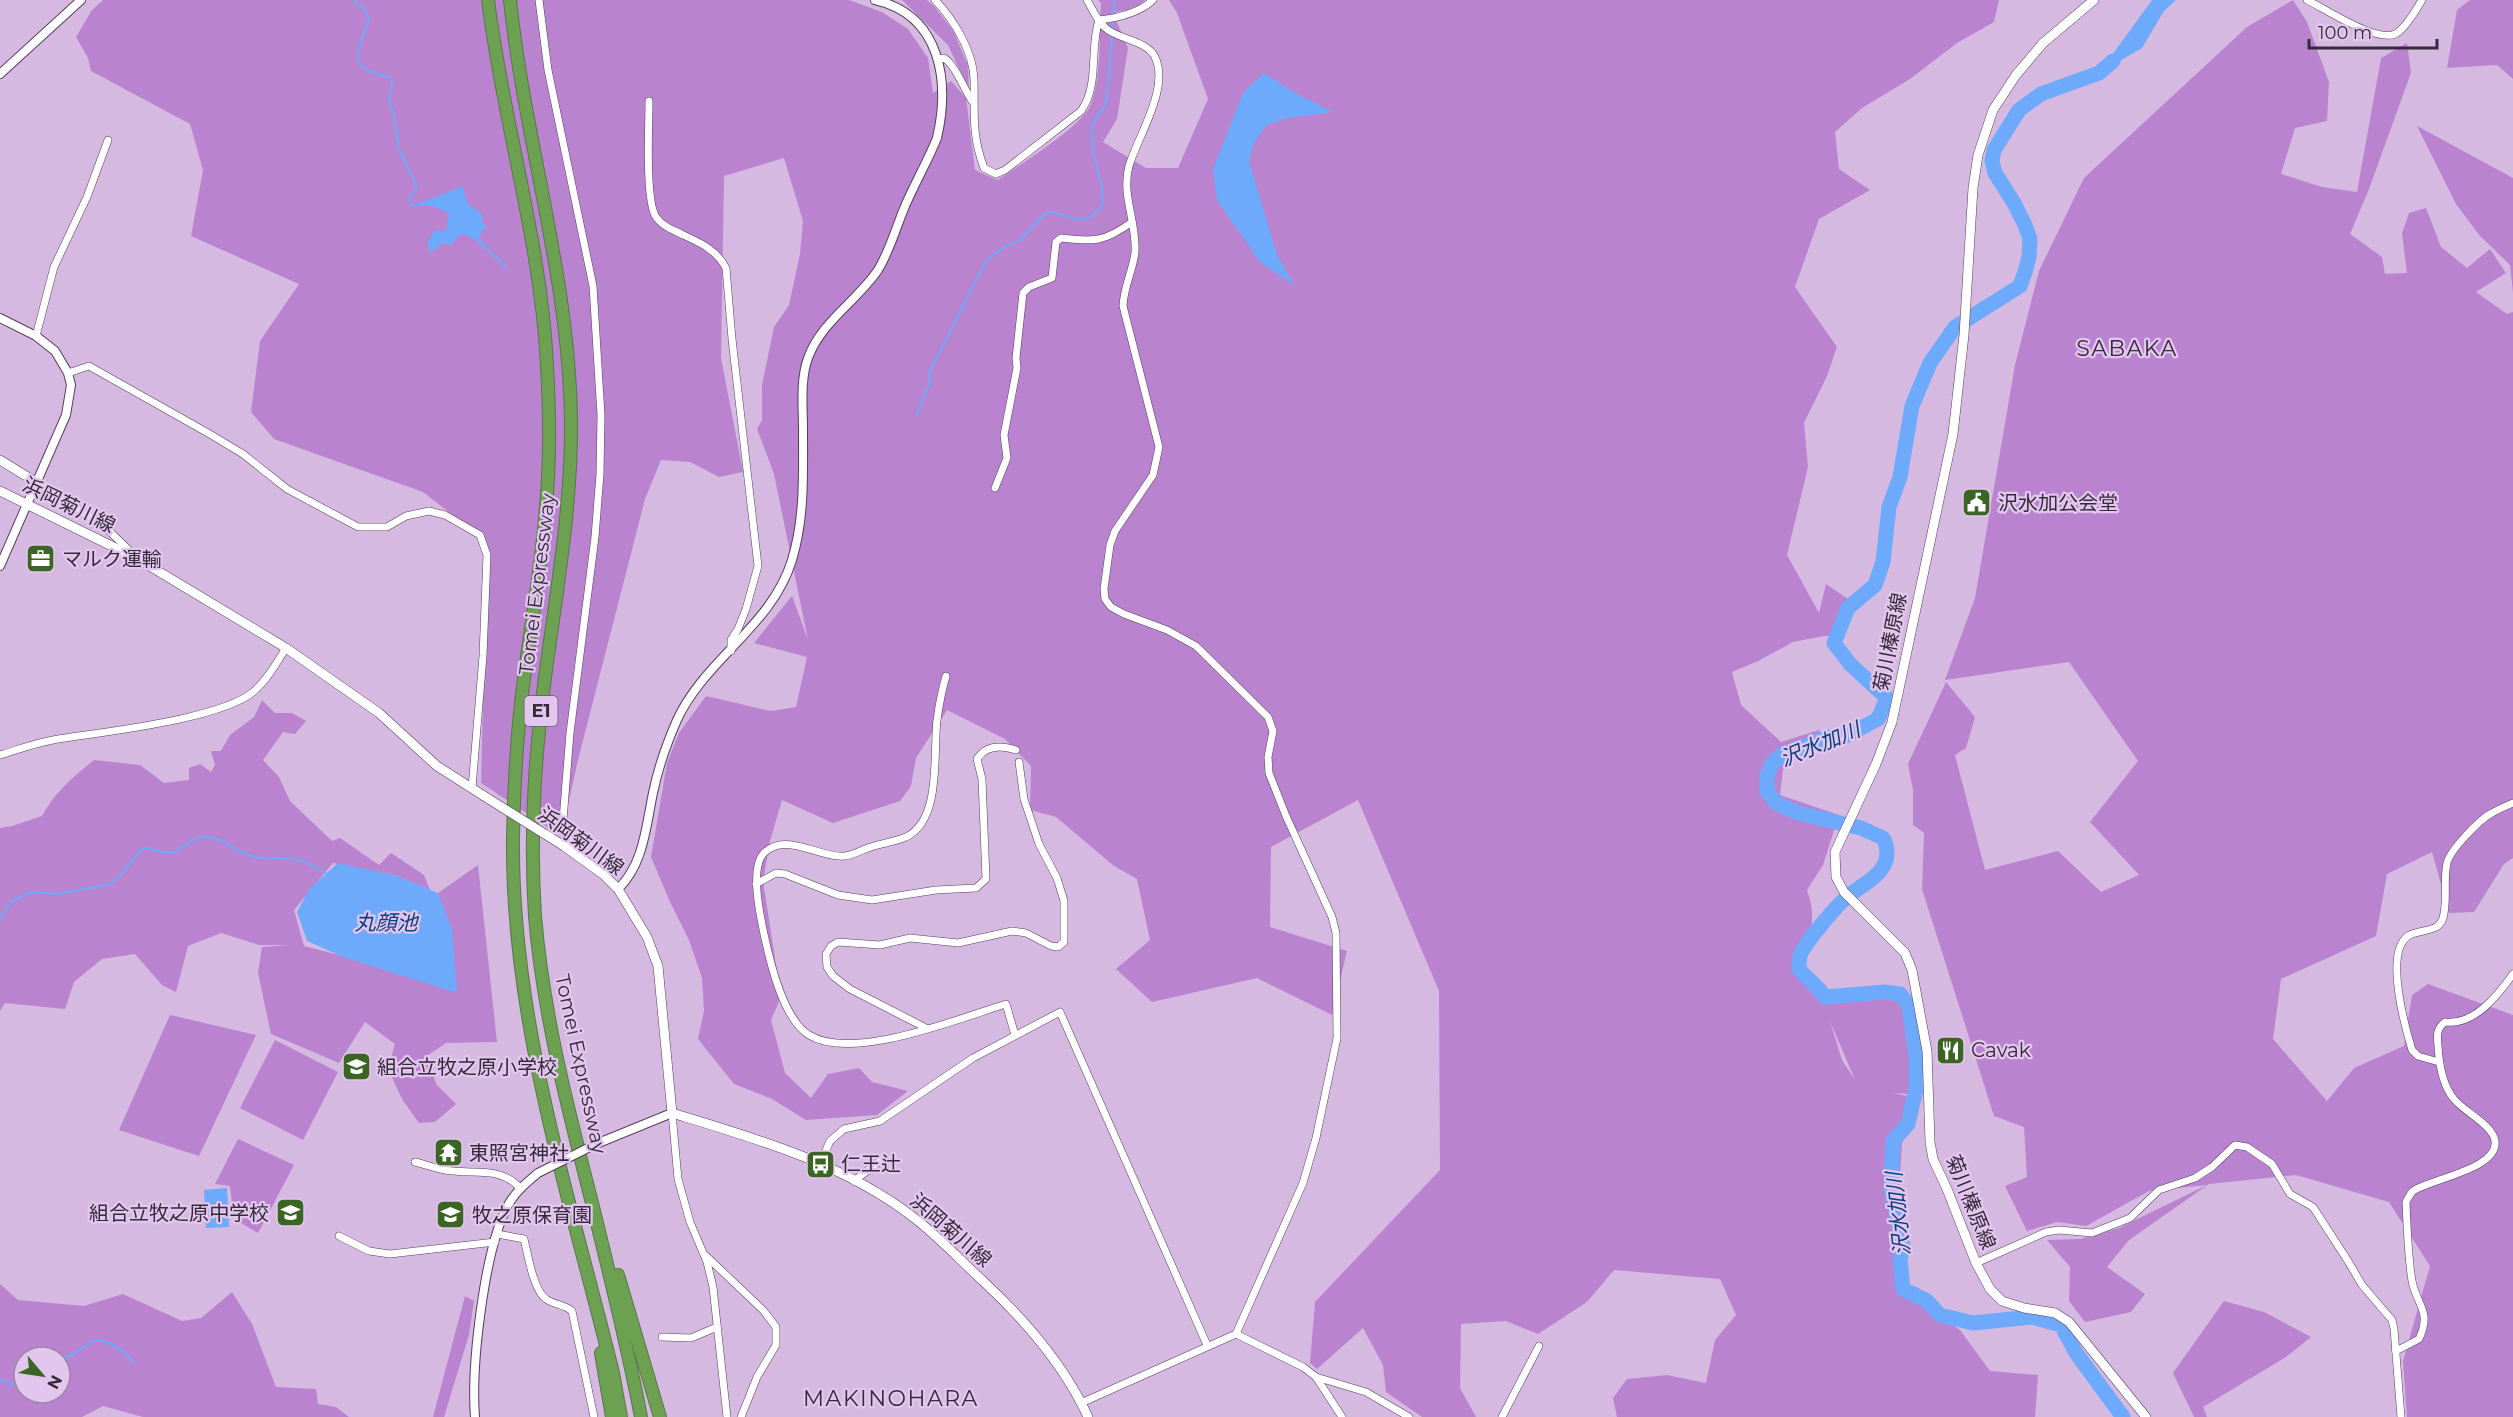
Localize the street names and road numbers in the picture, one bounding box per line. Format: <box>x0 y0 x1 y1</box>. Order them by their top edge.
street label: 浜岡菊川線 <box>19 472 119 538</box>
street label: Tomei Expressway <box>514 492 560 676</box>
street label: 菊川榛原線 <box>1869 591 1911 693</box>
road number: E1 <box>524 696 558 726</box>
street label: 浜岡菊川線 <box>533 802 629 880</box>
street label: Tomei Expressway <box>550 972 612 1156</box>
street label: 菊川榛原線 <box>1941 1151 2001 1253</box>
street label: 浜岡菊川線 <box>905 1188 997 1272</box>

